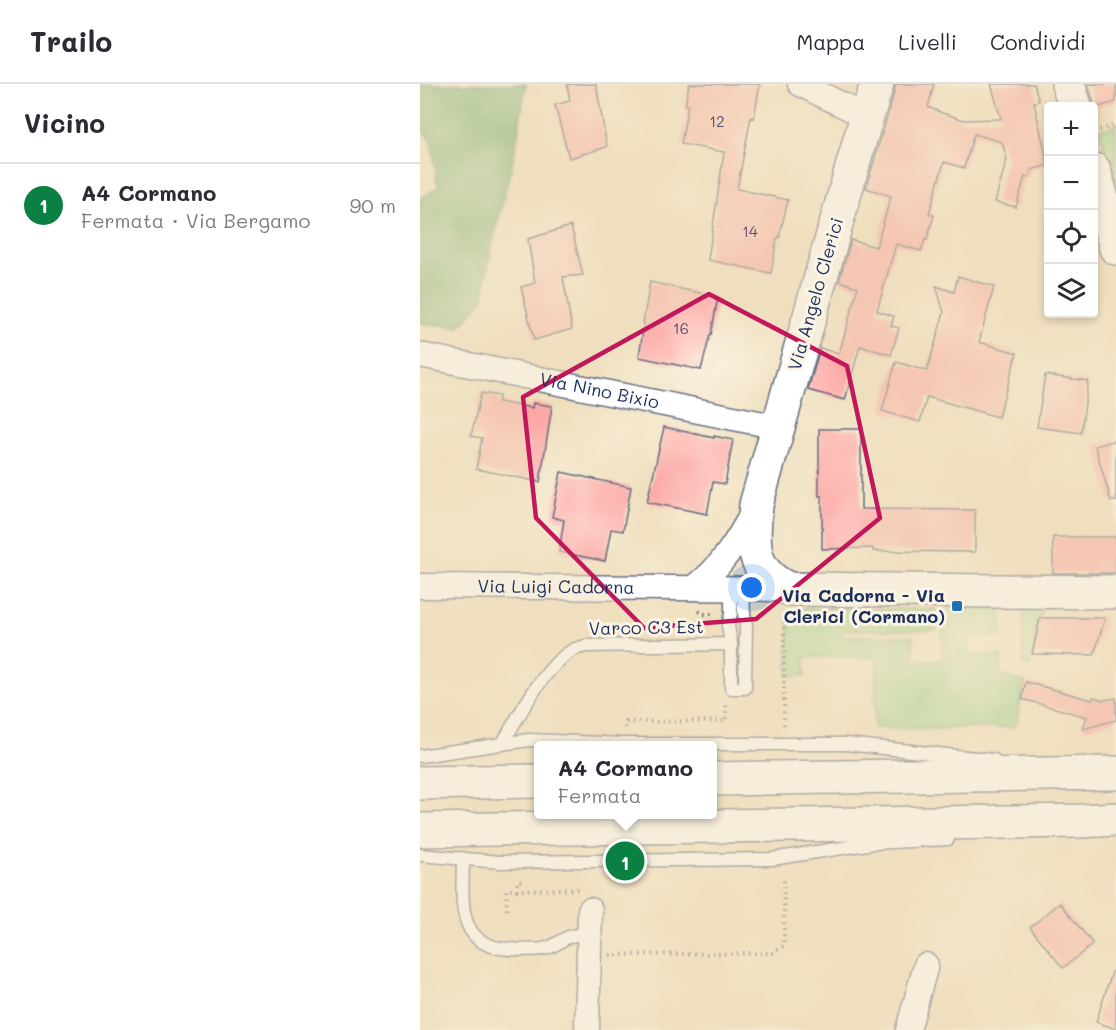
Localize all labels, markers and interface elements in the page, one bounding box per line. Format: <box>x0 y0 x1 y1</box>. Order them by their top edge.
text: Trailo <box>30 23 112 59</box>
text: Mappa <box>797 28 865 55</box>
text: Livelli <box>898 28 957 55</box>
text: Condividi <box>990 28 1086 55</box>
map controls <box>1044 102 1098 318</box>
button: + <box>1044 102 1098 156</box>
text: Vicino <box>24 106 105 140</box>
house number: 12 <box>709 111 725 131</box>
button: − <box>1044 156 1098 210</box>
text: A4 Cormano <box>81 178 216 207</box>
text: 1 <box>39 192 48 218</box>
text: 90 m <box>350 192 396 218</box>
text: Fermata · Via Bergamo <box>81 207 310 233</box>
button: locate <box>1044 210 1098 264</box>
street label: Via Angelo Clerici <box>782 214 848 373</box>
house number: 14 <box>742 221 758 241</box>
button: layers <box>1044 264 1098 318</box>
house number: 16 <box>673 318 689 338</box>
street label: Via Nino Bixio <box>538 366 662 414</box>
street label: Via Luigi Cadorna <box>477 573 635 599</box>
your location <box>737 573 766 602</box>
place label: Via Cadorna - Via Clerici (Cormano) <box>782 583 945 628</box>
marker: Via Cadorna - Via Clerici (Cormano) <box>950 599 964 613</box>
street label: Varco C3 Est <box>588 614 704 640</box>
popup <box>534 741 717 819</box>
text: A4 Cormano <box>558 753 693 782</box>
text: Fermata <box>558 782 641 808</box>
pin: 1 <box>606 838 644 884</box>

